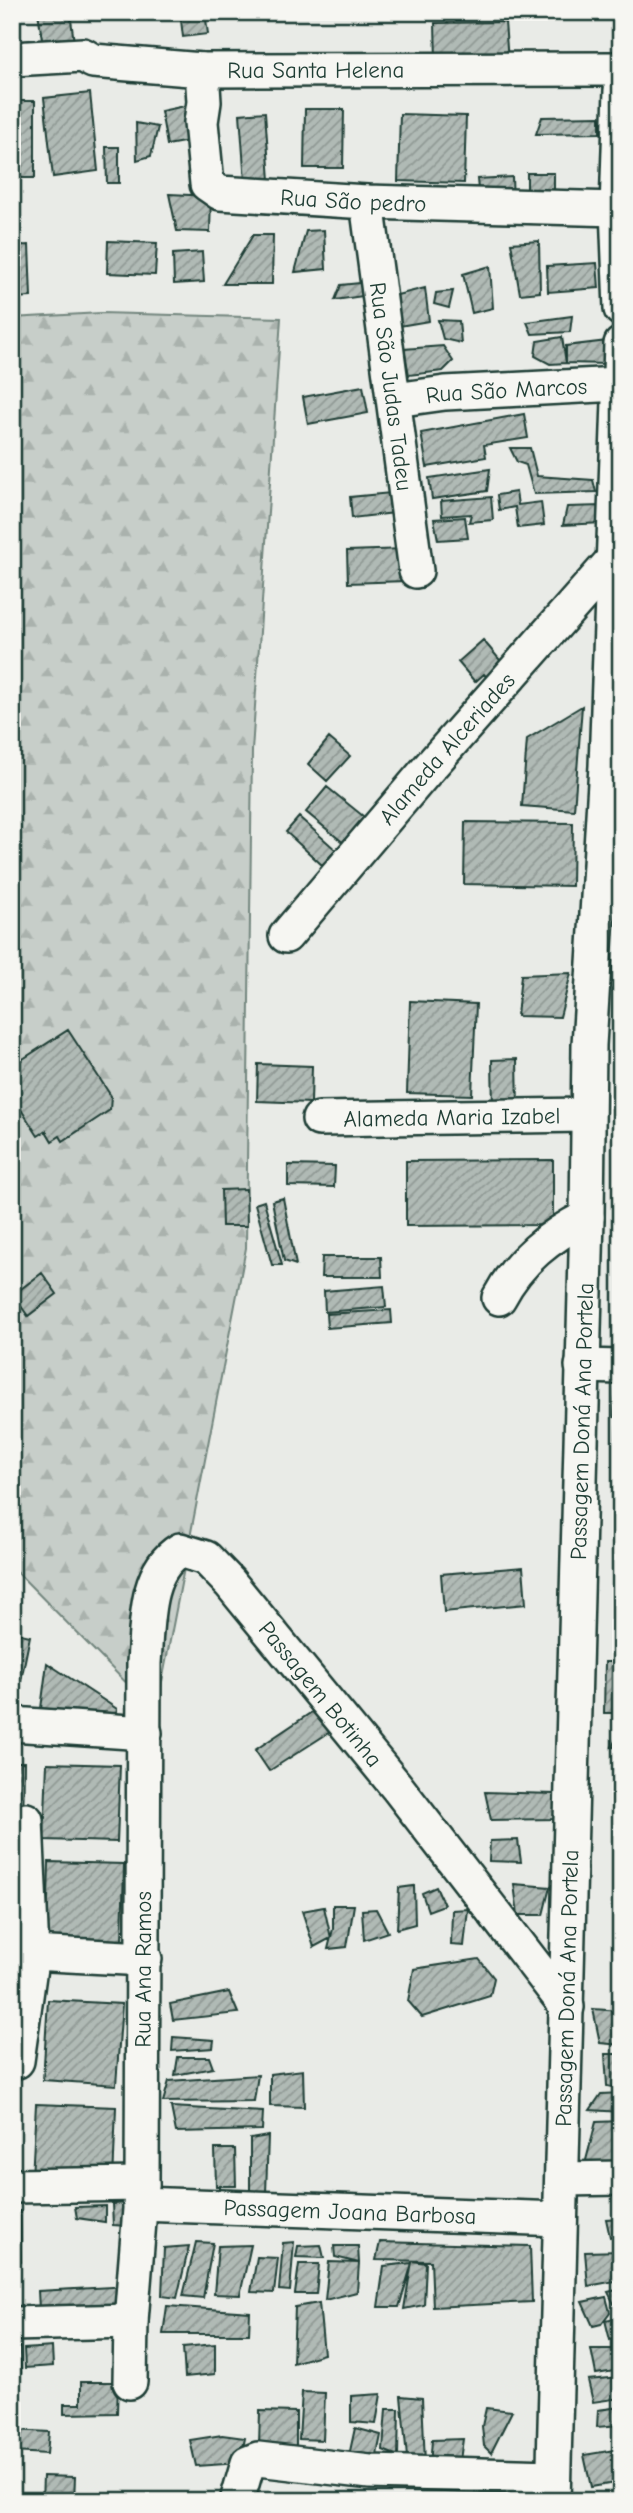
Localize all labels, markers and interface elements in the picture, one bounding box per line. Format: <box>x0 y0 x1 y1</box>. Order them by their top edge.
street label: Rua Santa Helena <box>227 57 404 84</box>
street label: Rua São pedro <box>279 184 427 218</box>
street label: Rua São Judas Tadeu <box>364 280 418 492</box>
street label: Rua São Marcos <box>424 373 588 410</box>
street label: Alameda Alceriades <box>373 667 521 830</box>
street label: Alameda Maria Izabel <box>343 1102 561 1133</box>
street label: Passagem Doná Ana Portela <box>565 1282 599 1560</box>
street label: Passagem Botinha <box>253 1616 388 1772</box>
street label: Passagem Doná Ana Portela <box>550 1849 584 2127</box>
street label: Rua Ana Ramos <box>130 1891 157 2048</box>
street label: Passagem Joana Barbosa <box>223 2194 477 2230</box>

